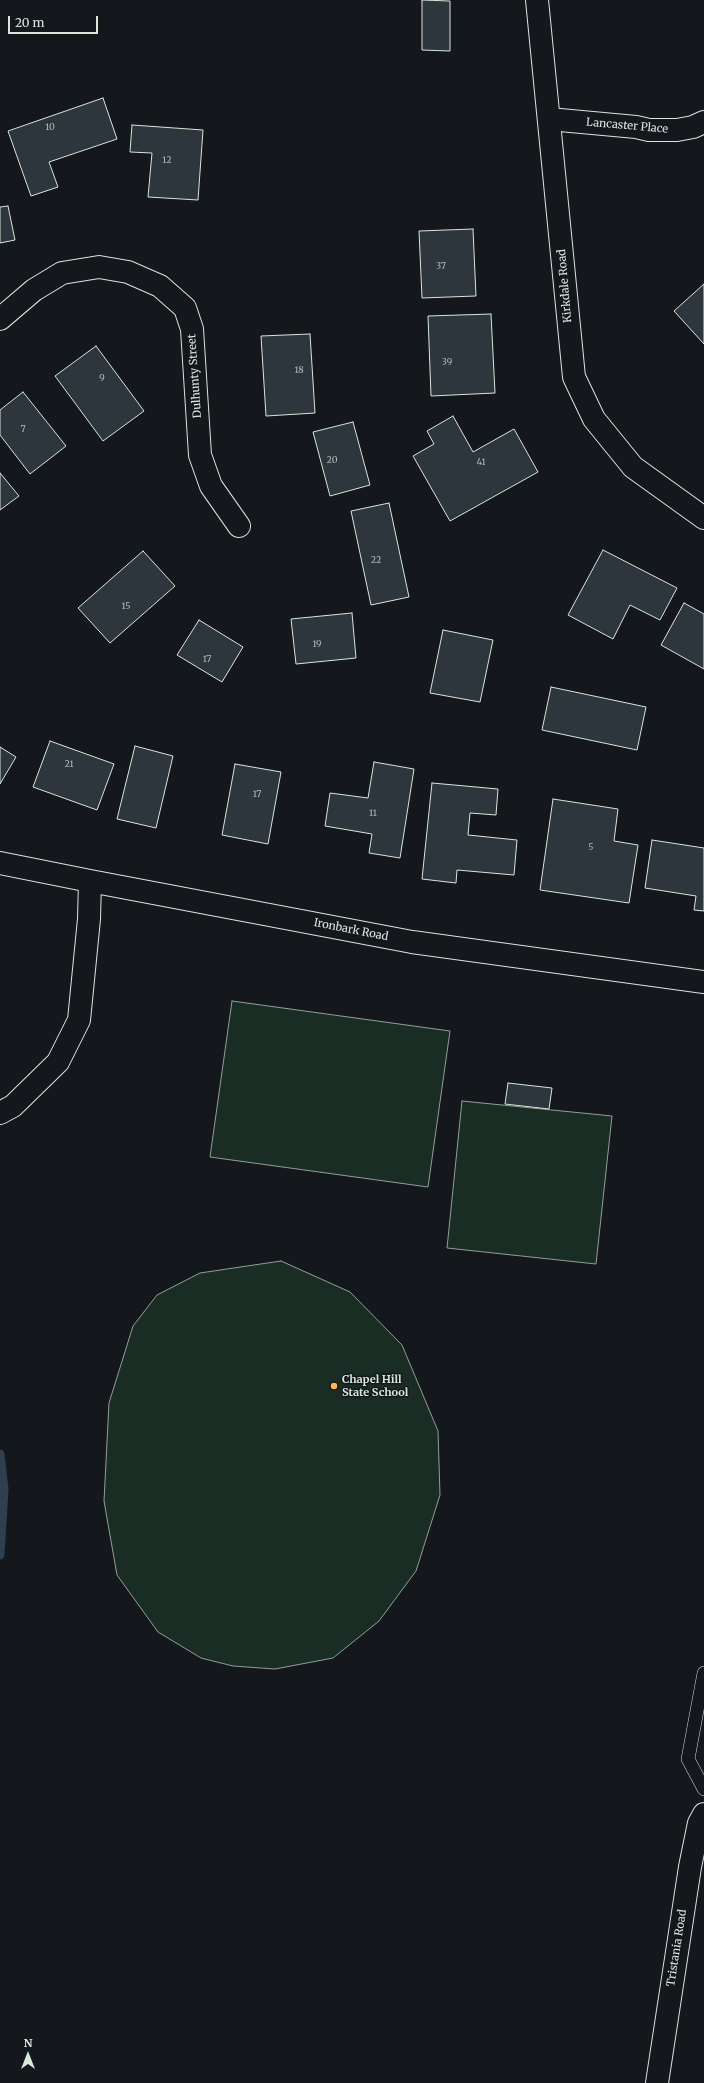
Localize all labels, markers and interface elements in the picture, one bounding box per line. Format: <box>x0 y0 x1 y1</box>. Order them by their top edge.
scale bar <box>10 8 100 34</box>
text: 20 m <box>15 15 44 30</box>
street label: Lancaster Place <box>586 116 668 136</box>
house number: 10 <box>45 122 55 132</box>
house number: 12 <box>162 155 172 165</box>
street label: Kirkdale Road <box>555 249 575 323</box>
house number: 37 <box>436 261 446 271</box>
street label: Dulhunty Street <box>185 333 205 419</box>
house number: 39 <box>442 357 452 367</box>
house number: 18 <box>294 365 304 375</box>
house number: 9 <box>99 373 105 383</box>
house number: 7 <box>20 424 26 434</box>
house number: 20 <box>327 455 337 465</box>
house number: 41 <box>477 457 485 467</box>
house number: 22 <box>371 555 381 565</box>
house number: 15 <box>121 601 131 611</box>
house number: 19 <box>312 639 322 649</box>
house number: 17 <box>203 654 211 664</box>
house number: 21 <box>64 759 74 769</box>
house number: 17 <box>253 789 261 799</box>
house number: 11 <box>369 808 377 818</box>
house number: 5 <box>588 842 594 852</box>
street label: Ironbark Road <box>313 916 389 944</box>
place label: Chapel Hill State School <box>342 1373 408 1399</box>
marker: Chapel Hill State School <box>329 1381 339 1391</box>
street label: Tristania Road <box>664 1909 690 1987</box>
north arrow <box>8 2035 48 2075</box>
text: N <box>24 2036 32 2050</box>

